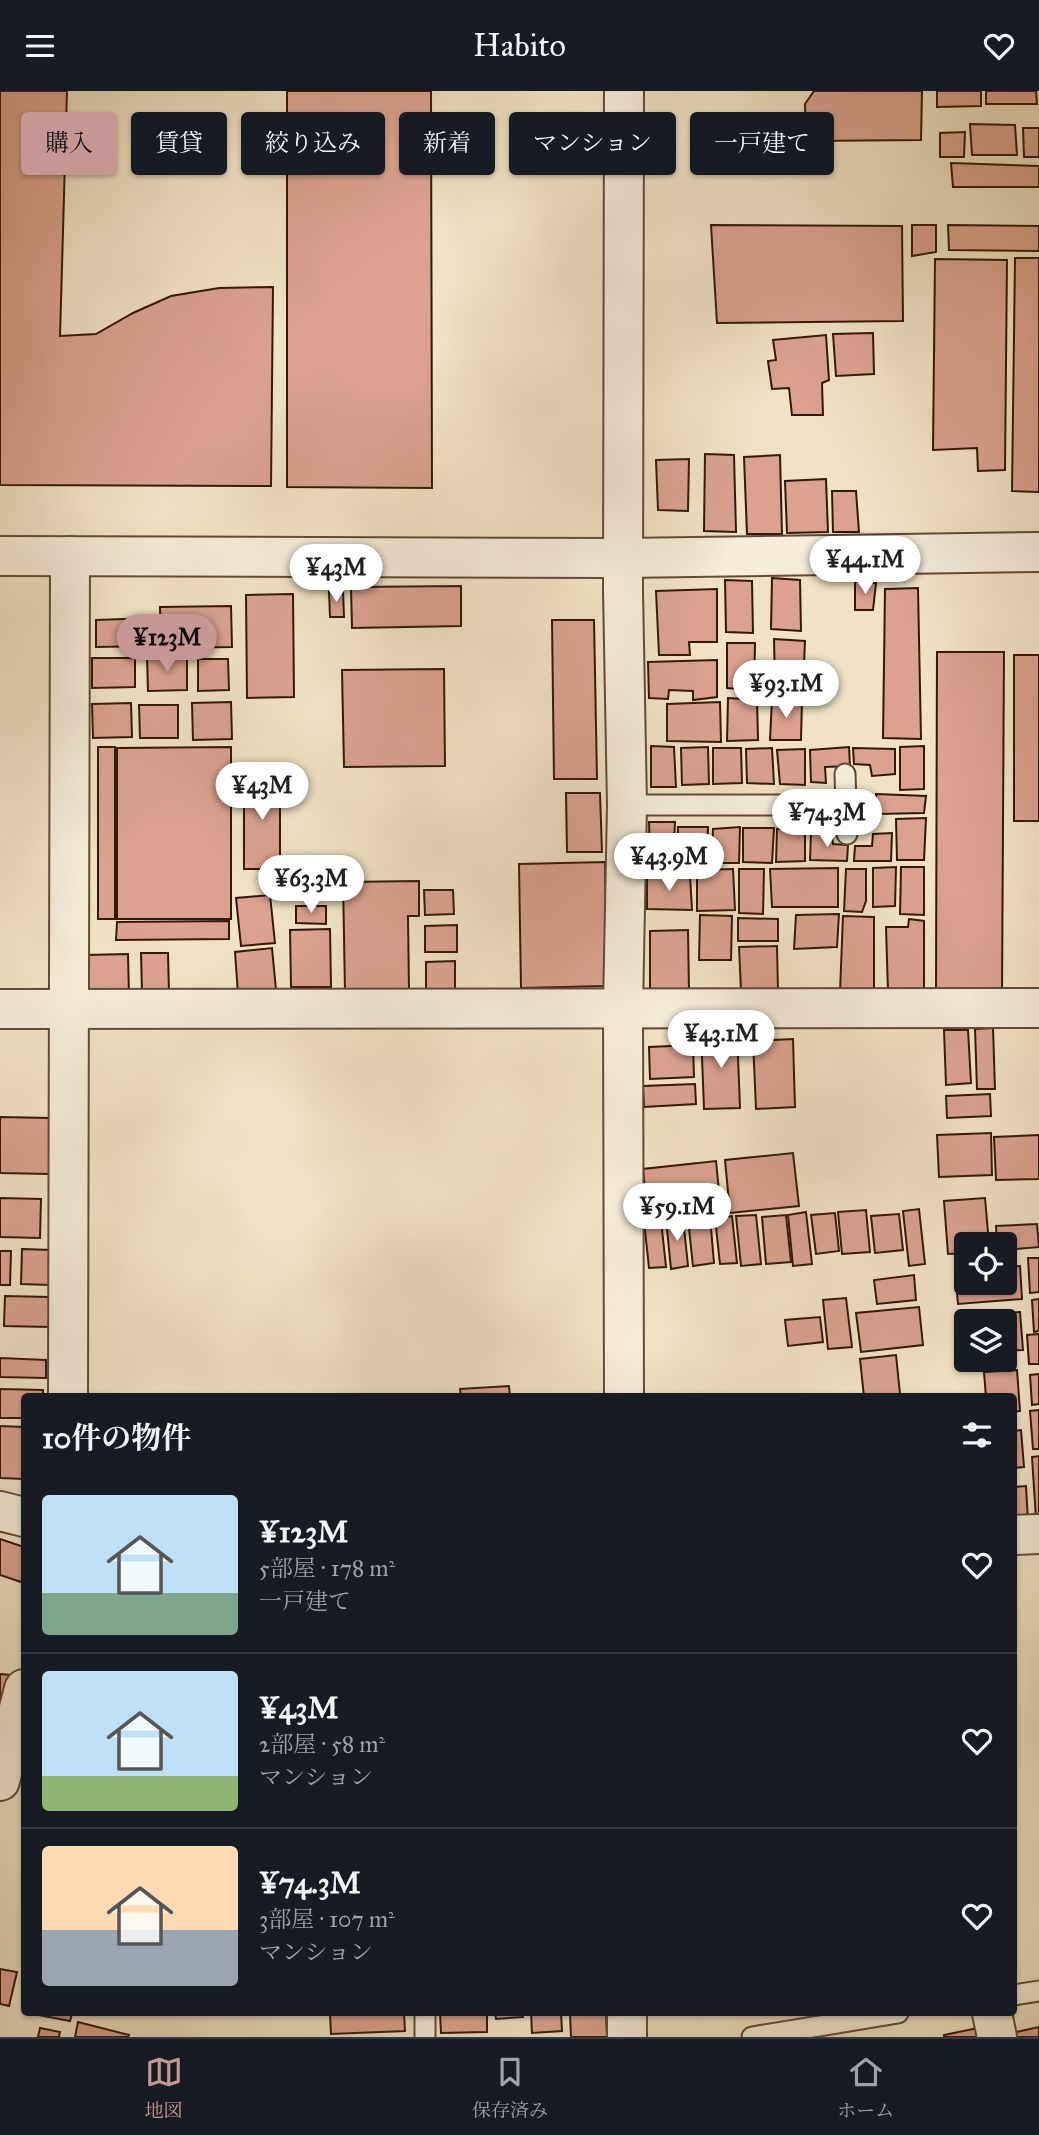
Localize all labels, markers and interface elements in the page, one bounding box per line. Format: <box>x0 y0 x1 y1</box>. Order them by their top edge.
text: Habito <box>473 26 566 65</box>
icon: menu <box>21 27 59 65</box>
icon: heart <box>980 27 1018 65</box>
chip: 購入 <box>21 112 117 175</box>
chip: 賃貸 <box>131 112 227 175</box>
chip: 絞り込み <box>241 112 385 175</box>
chip: 新着 <box>399 112 495 175</box>
chip: マンション <box>509 112 676 175</box>
chip: 一戸建て <box>690 112 834 175</box>
pin: ¥44.1M <box>808 537 922 596</box>
pin: ¥43M <box>295 545 377 604</box>
text: ¥44.1M <box>826 545 904 573</box>
text: ¥43M <box>306 553 366 581</box>
pin: ¥123M <box>118 615 216 674</box>
text: ¥123M <box>133 623 201 651</box>
pin: ¥93.1M <box>729 661 843 720</box>
text: ¥93.1M <box>749 669 823 697</box>
pin: ¥43M <box>221 763 303 822</box>
text: ¥43M <box>232 771 292 799</box>
pin: ¥74.3M <box>770 789 884 849</box>
text: ¥74.3M <box>788 798 866 826</box>
pin: ¥43.9M <box>612 833 726 893</box>
text: ¥43.9M <box>630 842 708 870</box>
pin: ¥63.3M <box>254 855 368 915</box>
text: ¥63.3M <box>274 864 348 892</box>
pin: ¥43.1M <box>664 1011 778 1070</box>
text: ¥43.1M <box>684 1019 758 1047</box>
pin: ¥59.1M <box>620 1183 734 1243</box>
text: ¥59.1M <box>639 1192 715 1220</box>
map controls <box>954 1232 1017 1372</box>
button: locate <box>954 1232 1017 1295</box>
button: layers <box>954 1309 1017 1372</box>
icon: filters <box>958 1416 996 1454</box>
text: 10件の物件 <box>42 1420 191 1456</box>
text: ¥123M <box>259 1514 348 1550</box>
icon: home <box>98 1523 182 1607</box>
icon: heart <box>958 1546 996 1584</box>
text: 5部屋 · 178 m² <box>259 1554 395 1582</box>
text: 一戸建て <box>259 1587 351 1615</box>
text: ¥43M <box>259 1690 338 1726</box>
icon: home <box>98 1699 182 1783</box>
icon: heart <box>958 1722 996 1760</box>
text: 2部屋 · 58 m² <box>259 1730 385 1758</box>
text: マンション <box>259 1763 373 1791</box>
text: ¥74.3M <box>259 1865 361 1901</box>
icon: home <box>98 1874 182 1958</box>
icon: heart <box>958 1897 996 1935</box>
text: 3部屋 · 107 m² <box>259 1905 395 1933</box>
text: マンション <box>259 1938 373 1966</box>
tab: 地図 <box>145 2053 183 2122</box>
tab: 保存済み <box>472 2053 548 2122</box>
tab: ホーム <box>837 2053 894 2122</box>

